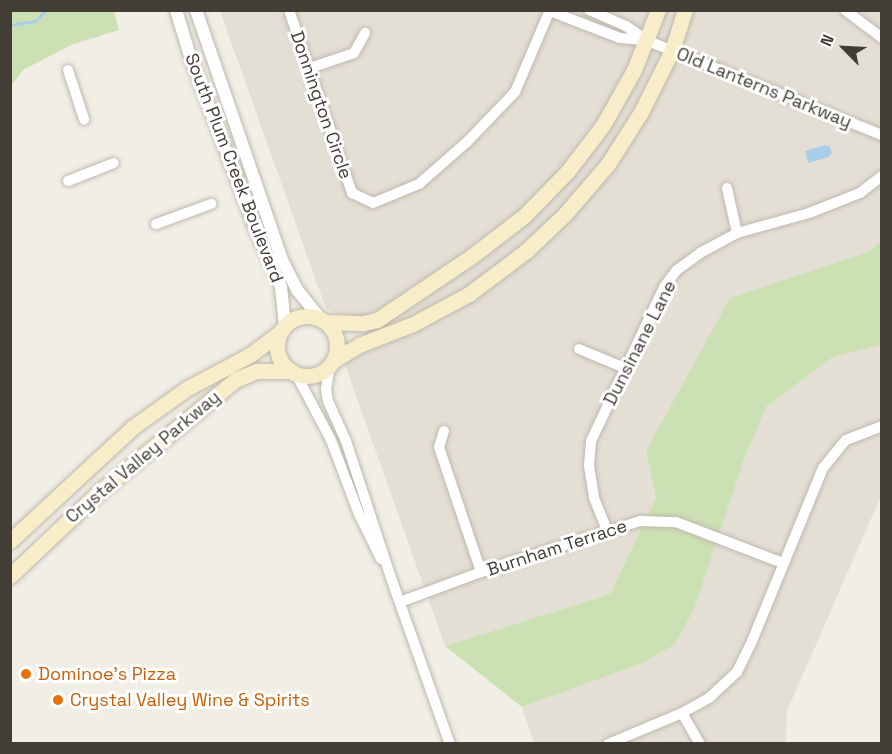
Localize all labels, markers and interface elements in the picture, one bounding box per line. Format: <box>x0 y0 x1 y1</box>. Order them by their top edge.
north arrow <box>814 18 874 78</box>
street label: Donnington Circle <box>286 28 356 182</box>
text: N <box>815 31 839 50</box>
street label: Old Lanterns Parkway <box>673 43 855 133</box>
street label: South Plum Creek Boulevard <box>180 50 288 286</box>
street label: Dunsinane Lane <box>599 277 681 409</box>
street label: Crystal Valley Parkway <box>61 386 225 528</box>
street label: Burnham Terrace <box>484 515 630 581</box>
place label: Dominoe's Pizza <box>38 663 176 685</box>
marker: Dominoe's Pizza <box>19 667 33 681</box>
place label: Crystal Valley Wine & Spirits <box>70 689 310 711</box>
marker: Crystal Valley Wine & Spirits <box>51 693 65 707</box>

